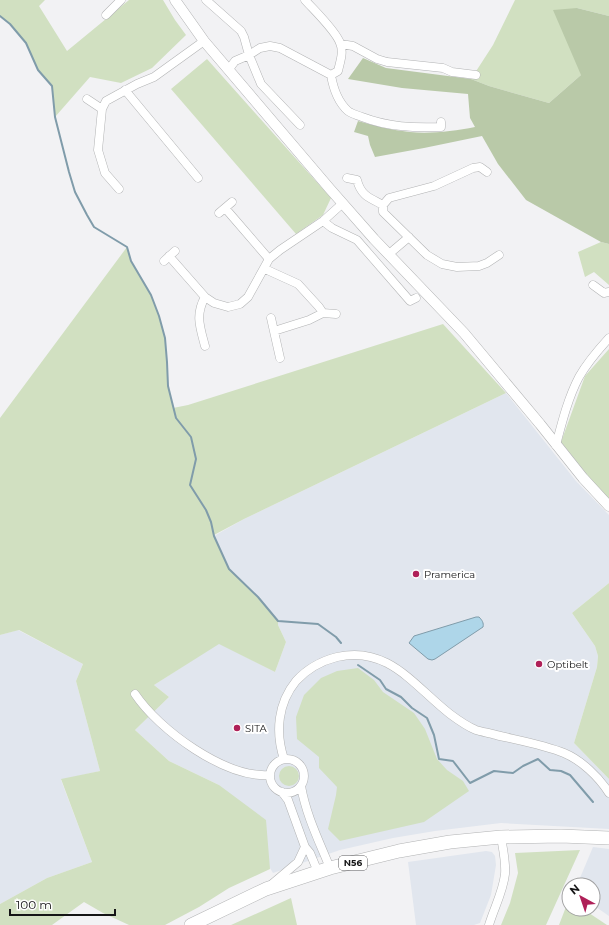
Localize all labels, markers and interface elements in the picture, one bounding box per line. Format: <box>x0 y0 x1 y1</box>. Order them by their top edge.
place label: Pramerica <box>424 568 475 581</box>
marker: Pramerica <box>411 569 421 579</box>
place label: Optibelt <box>547 658 588 671</box>
marker: Optibelt <box>534 659 544 669</box>
place label: SITA <box>245 722 268 735</box>
marker: SITA <box>232 723 242 733</box>
road number: N56 <box>339 856 367 870</box>
north arrow <box>561 877 601 917</box>
text: N <box>567 881 582 898</box>
scale bar <box>10 891 115 917</box>
text: 100 m <box>16 897 52 912</box>

